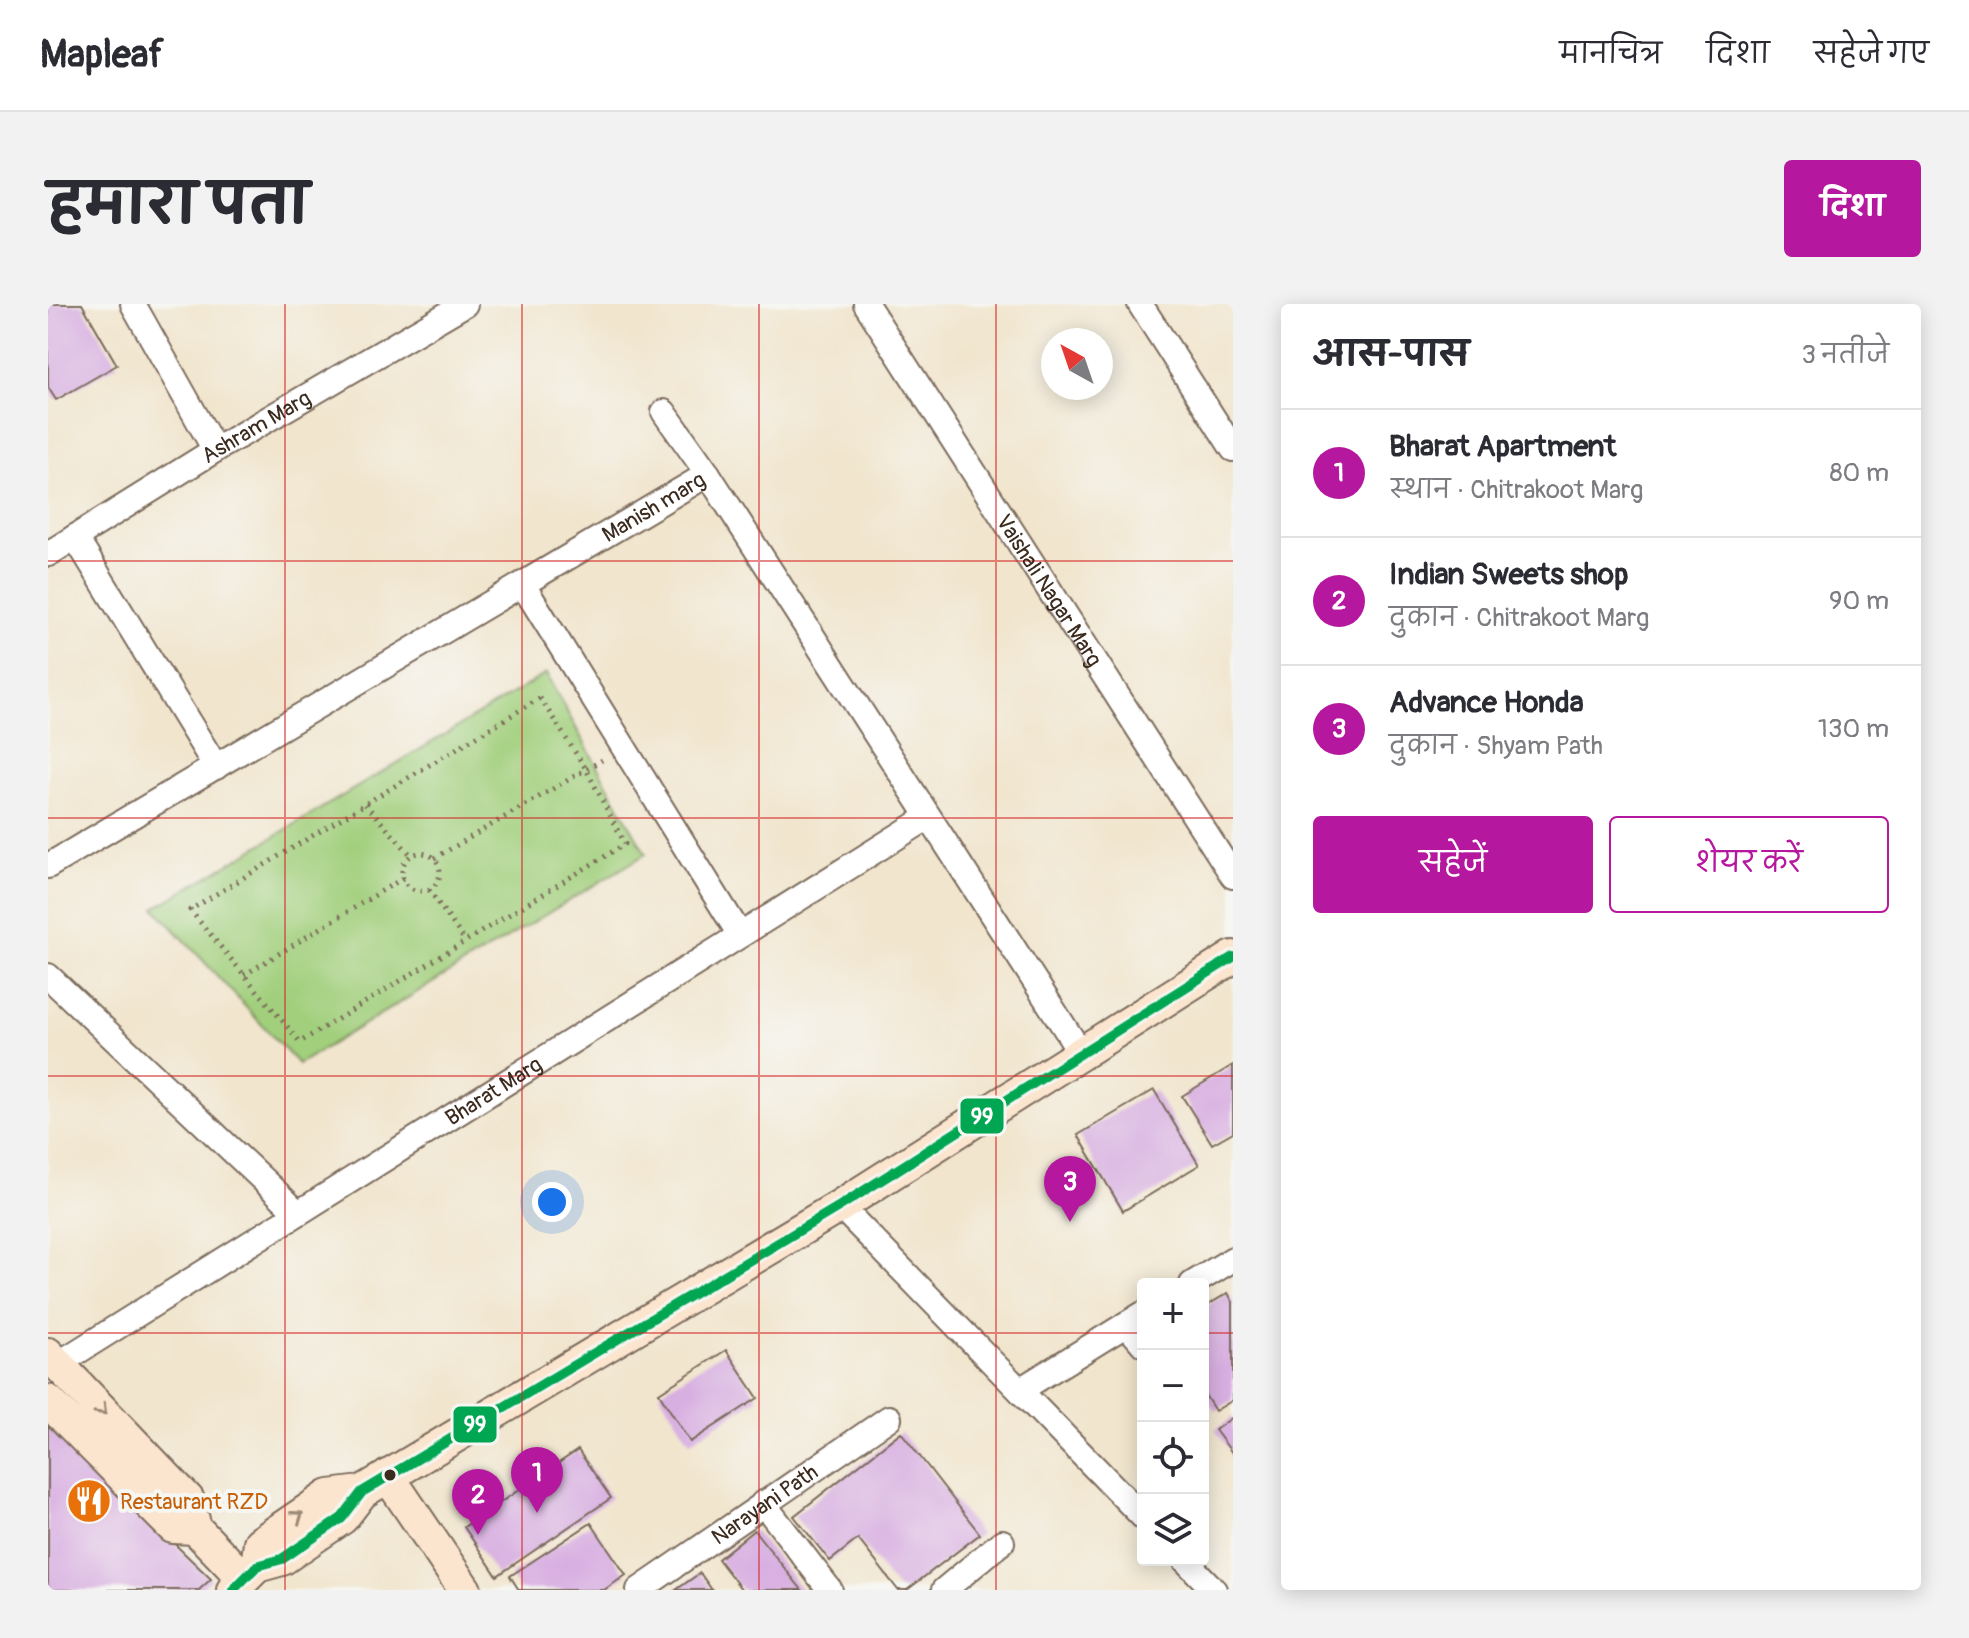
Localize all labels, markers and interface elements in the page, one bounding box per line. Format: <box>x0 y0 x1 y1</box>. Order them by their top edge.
text: Mapleaf <box>40 31 164 79</box>
text: मानचित्र <box>1560 37 1662 72</box>
text: दिशा <box>1706 37 1770 72</box>
text: सहेजे गए <box>1814 37 1929 72</box>
button: दिशा <box>1784 160 1921 257</box>
text: हमारा पता <box>48 171 309 240</box>
north arrow <box>1041 328 1113 400</box>
text: आस-पास <box>1313 333 1469 376</box>
text: 3 नतीजे <box>1801 339 1889 371</box>
street label: Ashram Marg <box>197 384 316 470</box>
text: Bharat Apartment <box>1389 428 1616 465</box>
text: 1 <box>1334 457 1344 489</box>
text: 80 m <box>1829 457 1889 489</box>
street label: Manish marg <box>597 466 711 549</box>
text: स्थान · Chitrakoot Marg <box>1389 474 1643 506</box>
street label: Vaishali Nagar Marg <box>990 509 1108 672</box>
text: Indian Sweets shop <box>1389 556 1628 593</box>
text: 2 <box>1332 585 1346 617</box>
text: 90 m <box>1829 585 1889 617</box>
text: दुकान · Chitrakoot Marg <box>1389 602 1649 634</box>
text: Advance Honda <box>1389 684 1584 721</box>
text: 3 <box>1332 713 1346 745</box>
text: 130 m <box>1818 713 1889 745</box>
text: दुकान · Shyam Path <box>1389 730 1603 762</box>
button: सहेजें <box>1313 816 1593 913</box>
button: शेयर करें <box>1609 816 1889 913</box>
street label: Bharat Marg <box>440 1051 547 1132</box>
line badge: 99 <box>959 1097 1005 1135</box>
text: 99 <box>971 1103 993 1131</box>
pin: 3 <box>1044 1156 1096 1222</box>
your location <box>532 1182 572 1222</box>
map controls <box>1137 1278 1209 1566</box>
button: + <box>1137 1278 1209 1350</box>
button: − <box>1137 1350 1209 1422</box>
one-way arrow <box>93 1401 108 1415</box>
line badge: 99 <box>452 1405 498 1444</box>
text: 99 <box>464 1411 486 1439</box>
button: locate <box>1137 1422 1209 1494</box>
pin: 1 <box>511 1447 563 1513</box>
street label: Narayani Path <box>706 1458 824 1551</box>
unlabelled marker <box>382 1467 398 1483</box>
pin: 2 <box>452 1469 504 1535</box>
restaurant icon: Restaurant RZD <box>65 1477 113 1525</box>
place label: Restaurant RZD <box>120 1488 268 1516</box>
button: layers <box>1137 1494 1209 1566</box>
one-way arrow <box>290 1511 304 1526</box>

